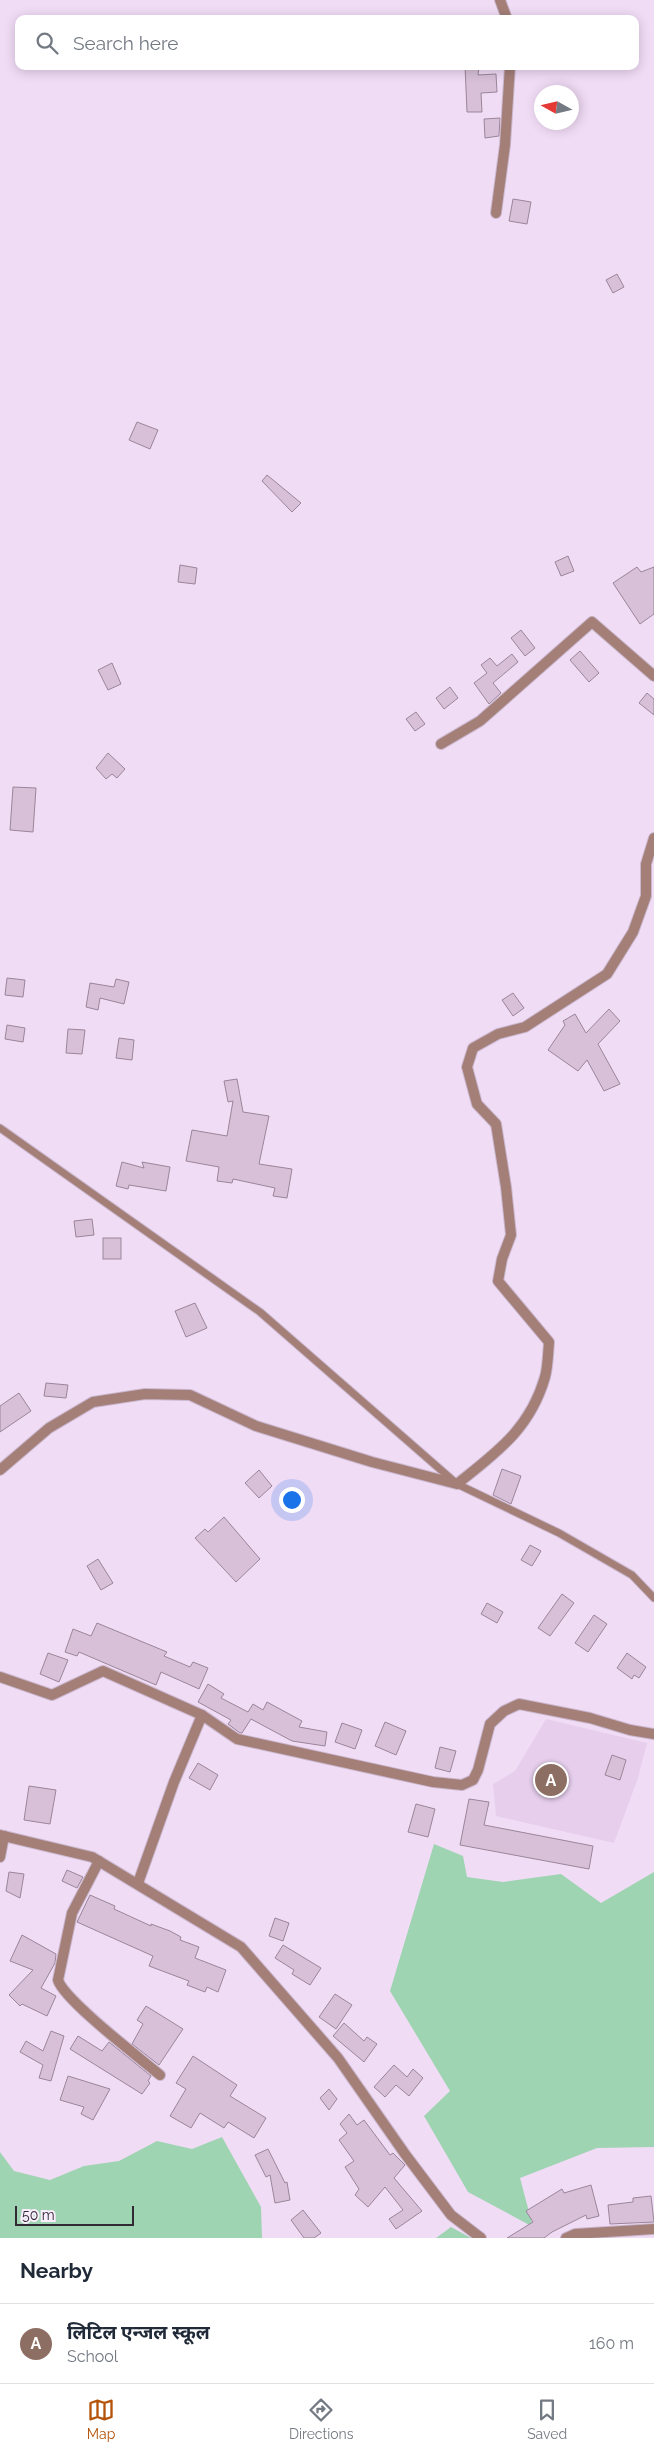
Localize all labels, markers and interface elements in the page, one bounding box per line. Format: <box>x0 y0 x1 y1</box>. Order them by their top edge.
search box <box>15 15 639 70</box>
icon: search <box>33 29 61 57</box>
text: Search here <box>73 32 179 54</box>
north arrow <box>534 85 579 130</box>
your location <box>279 1487 305 1513</box>
pin: A <box>535 1761 567 1799</box>
scale bar <box>15 2203 134 2226</box>
text: 50 m <box>22 2207 55 2223</box>
text: Nearby <box>20 2258 93 2283</box>
text: लिटिल एन्जल स्कूल <box>67 2321 210 2343</box>
text: A <box>31 2334 41 2353</box>
text: 160 m <box>589 2334 634 2353</box>
text: School <box>67 2347 118 2366</box>
tab: Map <box>87 2396 115 2442</box>
tab: Directions <box>289 2396 354 2442</box>
tab: Saved <box>527 2396 567 2442</box>

